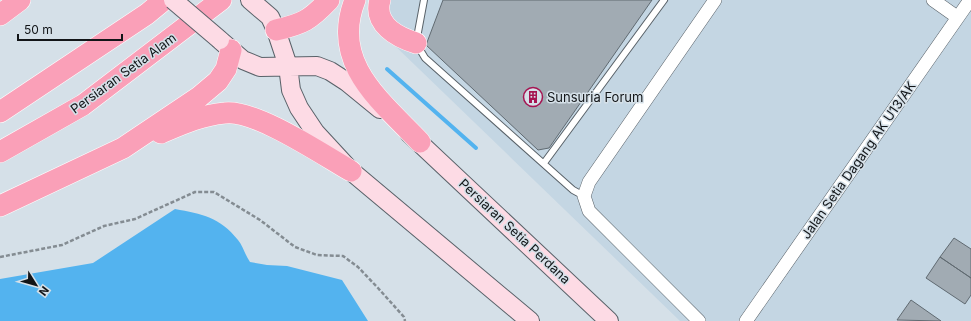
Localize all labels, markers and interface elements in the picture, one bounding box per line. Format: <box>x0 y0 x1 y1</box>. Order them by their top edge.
scale bar <box>18 16 122 42</box>
text: 50 m <box>24 22 53 37</box>
street label: Persiaran Setia Alam <box>67 29 179 117</box>
street label: Jalan Setia Dagang AK U13/AK <box>797 78 919 242</box>
building icon: Sunsuria Forum <box>522 86 544 108</box>
place label: Sunsuria Forum <box>547 89 643 105</box>
street label: Persiaran Setia Perdana <box>456 175 574 287</box>
north arrow <box>16 265 56 305</box>
text: N <box>36 283 52 299</box>

